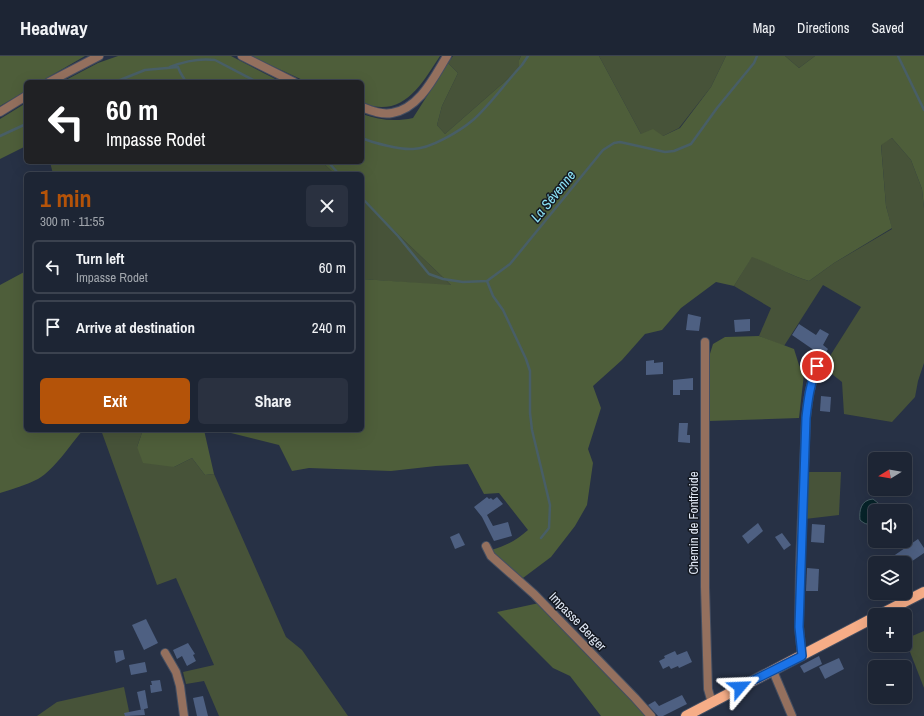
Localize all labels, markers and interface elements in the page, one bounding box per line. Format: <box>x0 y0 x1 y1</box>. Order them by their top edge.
text: Headway <box>20 15 88 41</box>
text: Map <box>753 19 775 37</box>
text: Directions <box>797 19 849 37</box>
text: Saved <box>871 19 904 37</box>
text: 60 m <box>106 91 158 129</box>
icon: left <box>40 96 92 148</box>
text: Impasse Rodet <box>106 127 205 152</box>
water label: La Sévenne <box>527 167 579 225</box>
text: 1 min <box>40 182 91 214</box>
button: close <box>306 185 348 227</box>
text: 300 m · 11:55 <box>40 213 104 230</box>
text: Turn left <box>76 248 124 269</box>
icon: left <box>42 256 64 278</box>
text: 60 m <box>319 257 346 278</box>
text: Impasse Rodet <box>76 269 148 286</box>
icon: arrive <box>42 316 64 338</box>
text: Arrive at destination <box>76 317 195 338</box>
text: 240 m <box>312 317 346 338</box>
pin <box>800 349 834 383</box>
icon: arrive <box>806 355 828 377</box>
button: Exit <box>40 378 190 424</box>
button: Share <box>198 378 348 424</box>
north arrow <box>868 452 912 496</box>
map controls <box>868 452 912 704</box>
street label: Chemin de Fontfroide <box>685 471 702 575</box>
button: sound <box>868 504 912 548</box>
button: layers <box>868 556 912 600</box>
street label: Impasse Berger <box>545 588 610 655</box>
button: + <box>868 608 912 652</box>
button: − <box>868 660 912 704</box>
position arrow <box>719 666 761 708</box>

